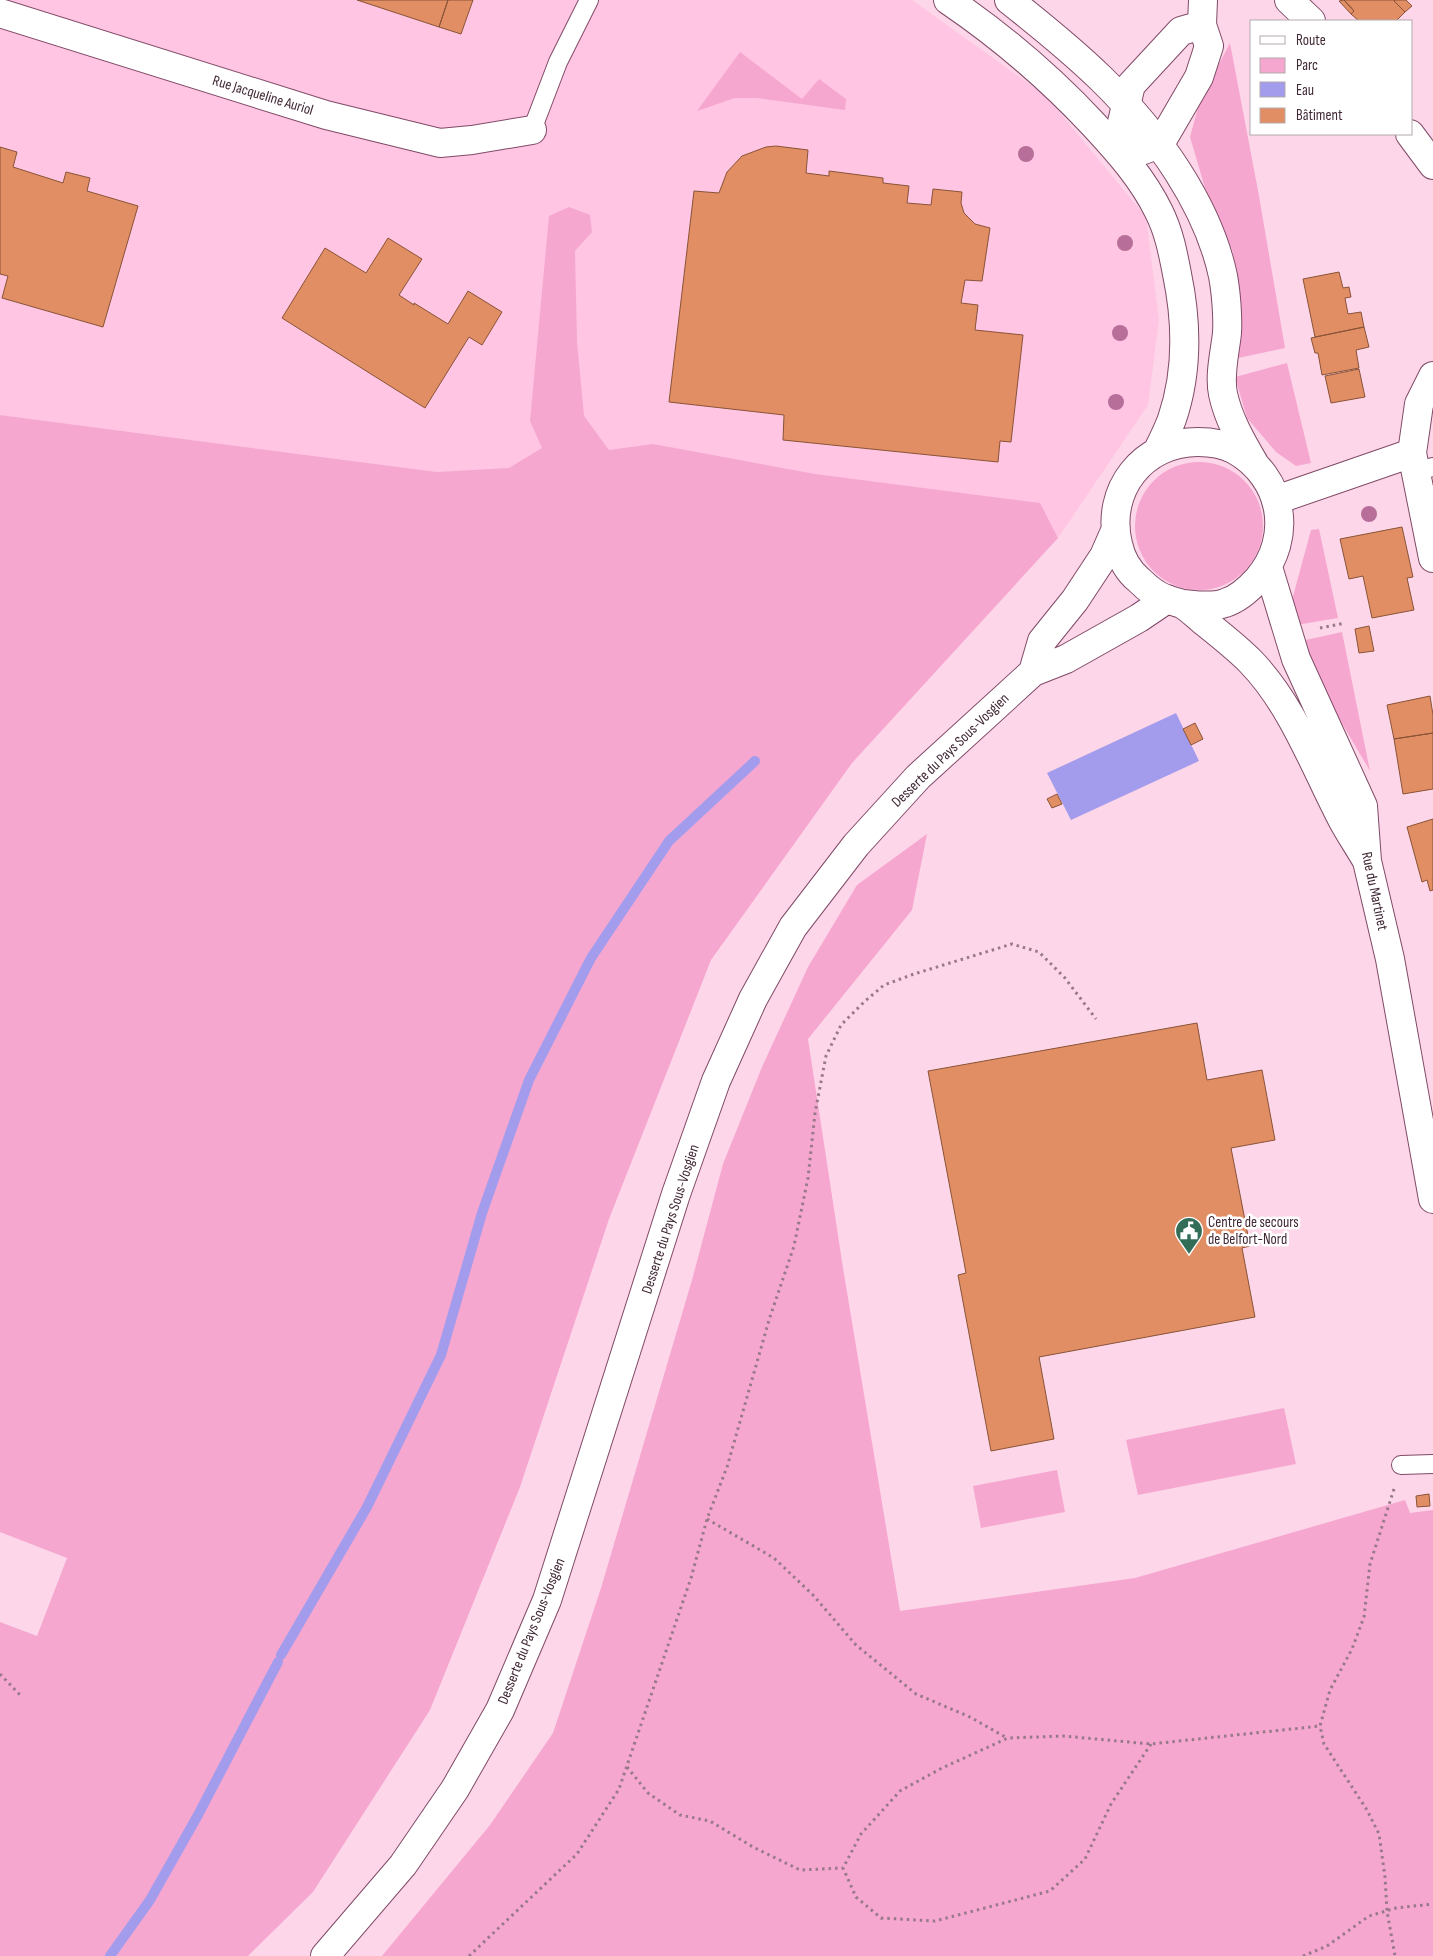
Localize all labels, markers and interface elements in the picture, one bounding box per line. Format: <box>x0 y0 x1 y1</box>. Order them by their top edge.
legend <box>1250 20 1413 135</box>
text: Route <box>1296 31 1326 50</box>
text: Parc <box>1296 56 1318 75</box>
street label: Rue Jacqueline Auriol <box>210 71 316 120</box>
text: Eau <box>1296 81 1314 100</box>
text: Bâtiment <box>1296 106 1343 125</box>
street label: Desserte du Pays Sous-Vosgien <box>888 689 1013 811</box>
street label: Rue du Martinet <box>1357 850 1392 933</box>
street label: Desserte du Pays Sous-Vosgien <box>637 1142 704 1296</box>
place label: Centre de secours de Belfort-Nord <box>1208 1213 1299 1249</box>
public building icon: Centre de secours de Belfort-Nord <box>1174 1216 1204 1255</box>
street label: Desserte du Pays Sous-Vosgien <box>493 1555 570 1707</box>

